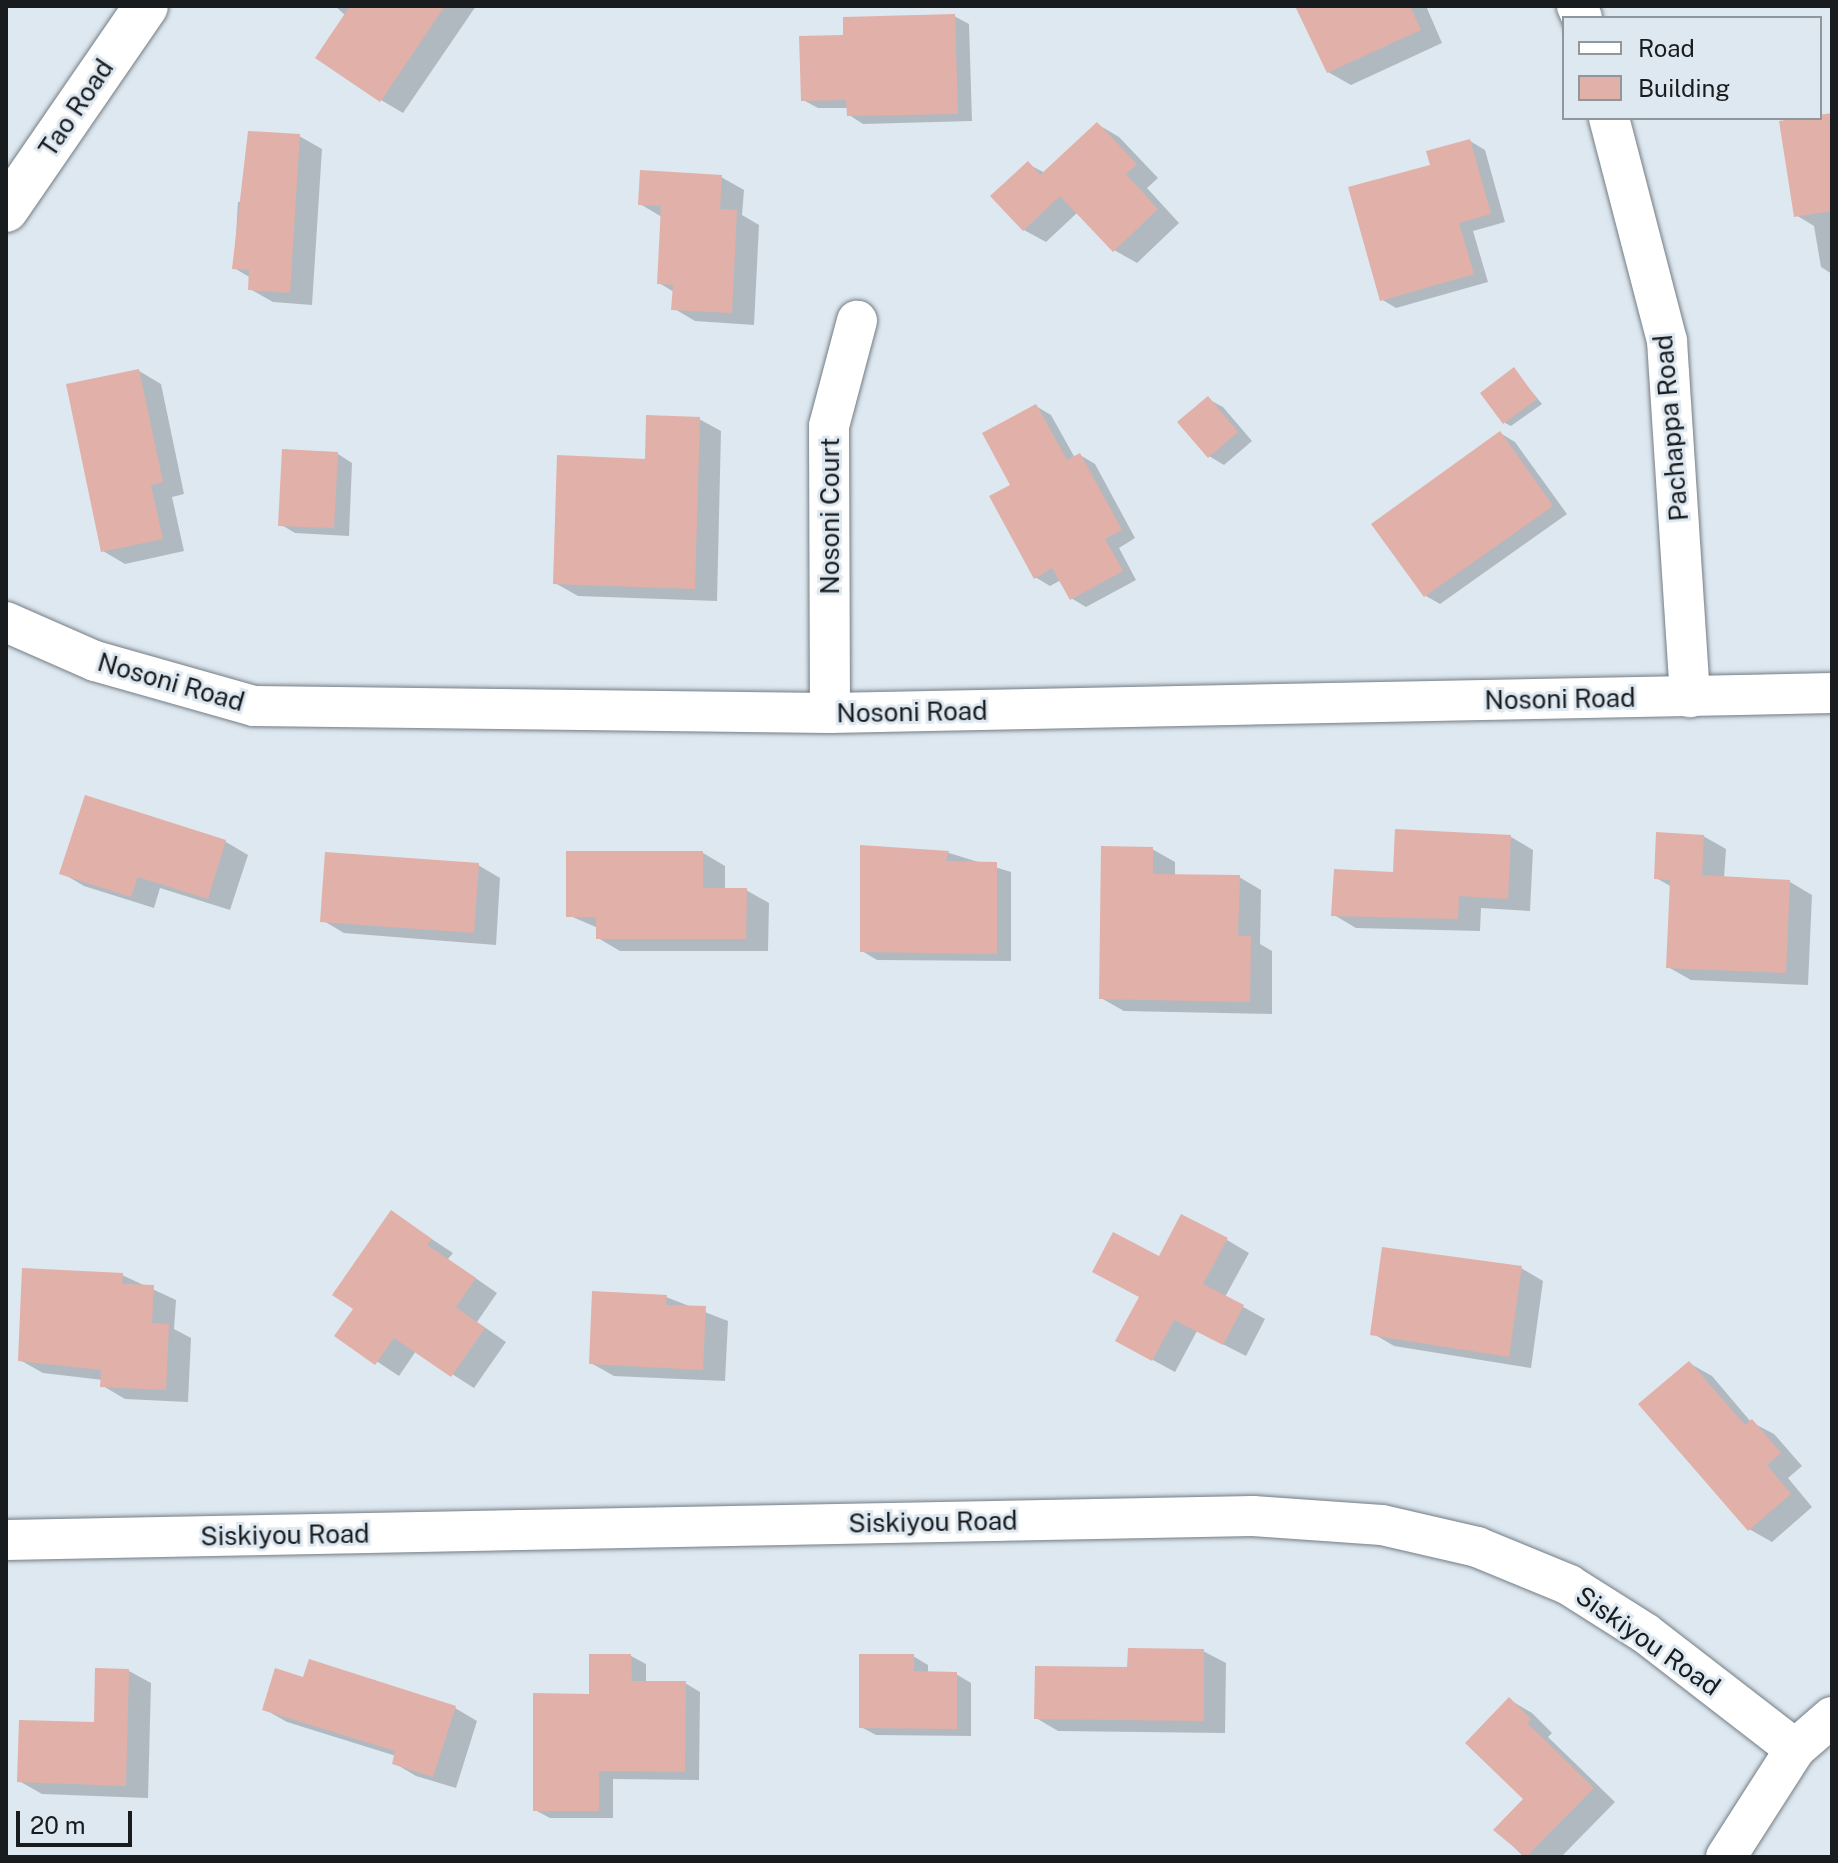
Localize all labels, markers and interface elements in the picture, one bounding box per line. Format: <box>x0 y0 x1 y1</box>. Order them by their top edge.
legend <box>1562 16 1822 120</box>
text: Road <box>1638 34 1695 62</box>
street label: Tao Road <box>32 53 120 163</box>
text: Building <box>1638 74 1730 102</box>
street label: Pachappa Road <box>1647 333 1695 523</box>
street label: Nosoni Court <box>814 437 846 595</box>
street label: Nosoni Road <box>94 646 248 718</box>
street label: Nosoni Road <box>1484 682 1636 716</box>
street label: Nosoni Road <box>836 695 988 729</box>
street label: Siskiyou Road <box>848 1505 1018 1539</box>
street label: Siskiyou Road <box>200 1518 370 1552</box>
street label: Siskiyou Road <box>1570 1580 1726 1702</box>
scale bar <box>20 1795 136 1845</box>
text: 20 m <box>30 1811 86 1839</box>

